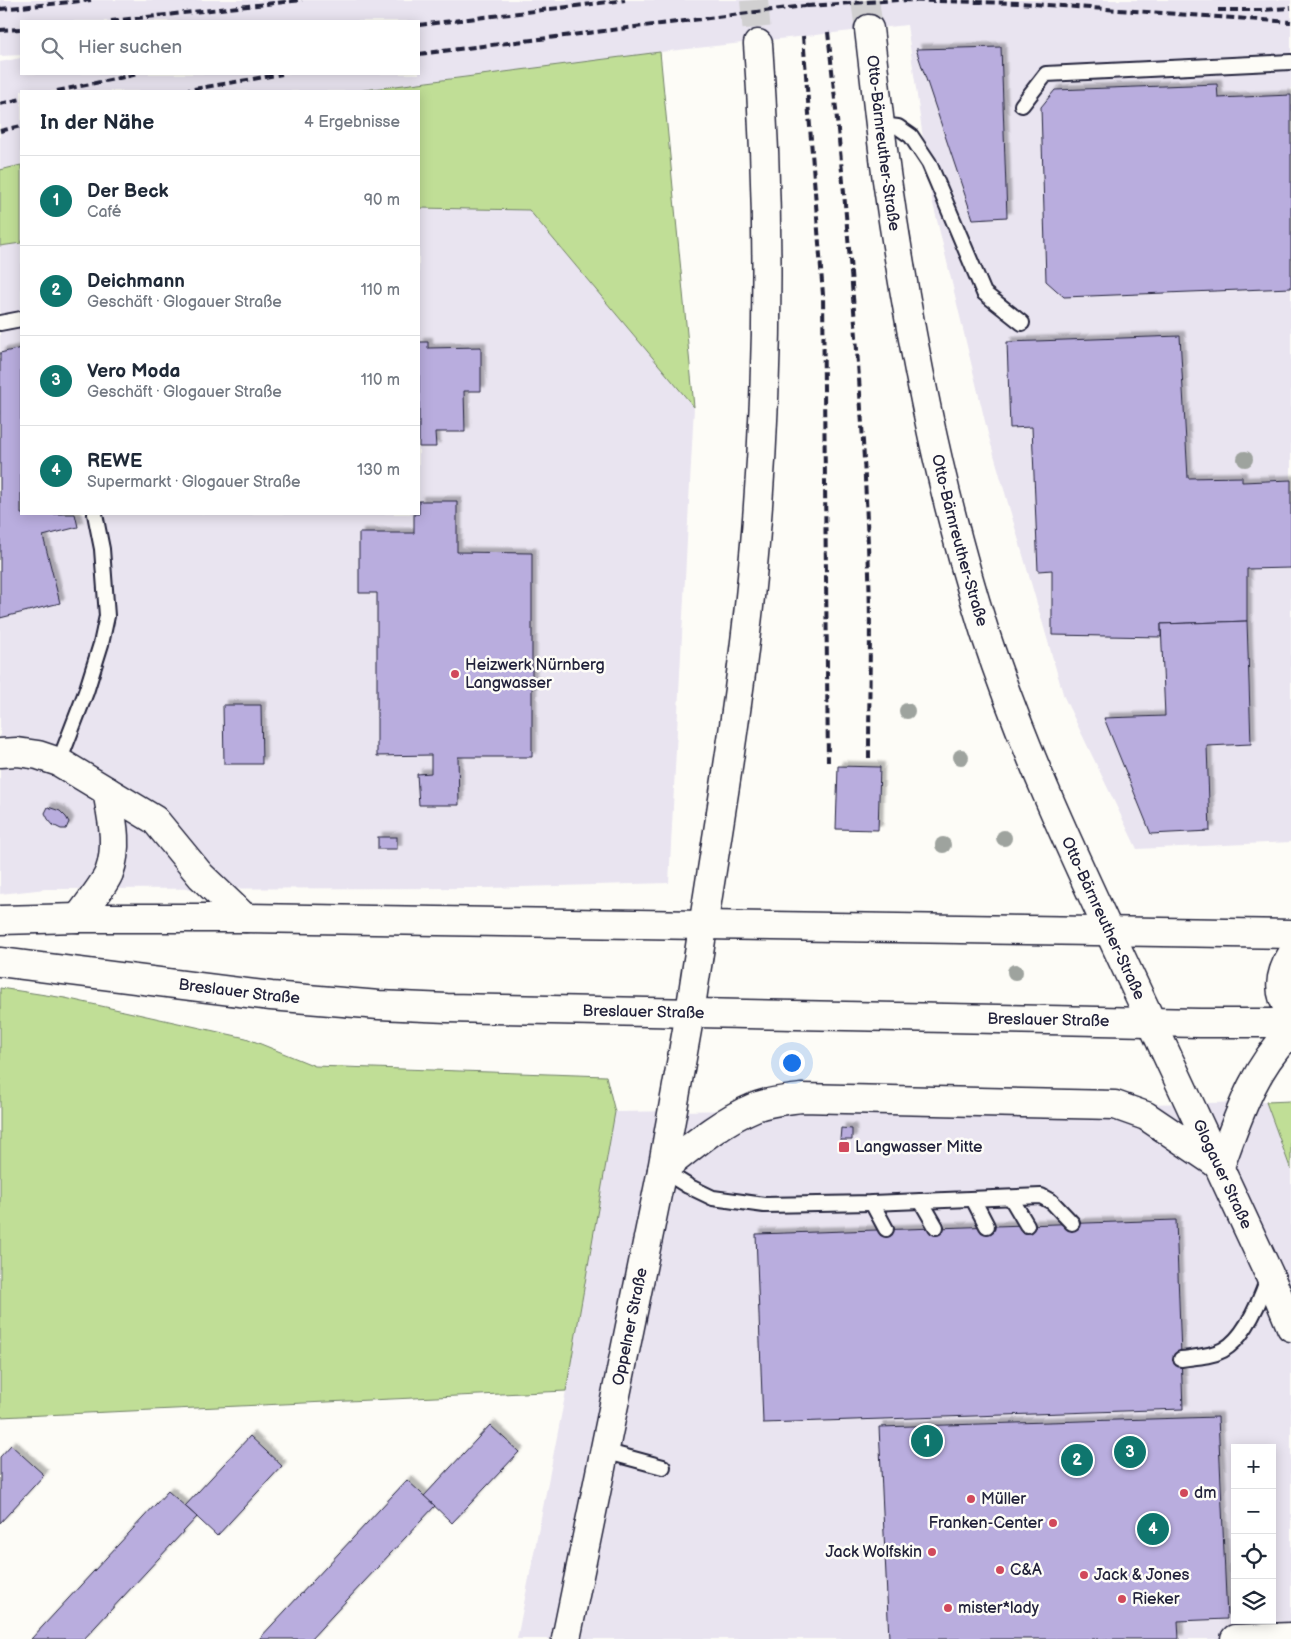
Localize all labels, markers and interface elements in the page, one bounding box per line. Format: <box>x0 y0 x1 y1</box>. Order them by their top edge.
search box <box>20 20 420 75</box>
icon: search <box>38 34 66 62</box>
text: Hier suchen <box>78 36 182 59</box>
street label: Otto-Bärnreuther-Straße <box>863 54 904 233</box>
text: In der Nähe <box>40 110 154 135</box>
text: 4 Ergebnisse <box>304 113 400 132</box>
text: Der Beck <box>87 180 169 203</box>
text: 1 <box>53 191 59 210</box>
text: 90 m <box>364 191 400 210</box>
text: Café <box>87 203 121 222</box>
text: Deichmann <box>87 270 185 293</box>
text: 2 <box>51 281 61 300</box>
text: 110 m <box>361 281 400 300</box>
text: Geschäft · Glogauer Straße <box>87 293 282 312</box>
text: Vero Moda <box>87 360 180 383</box>
text: 3 <box>51 371 61 390</box>
text: 110 m <box>361 371 400 390</box>
text: Geschäft · Glogauer Straße <box>87 383 282 402</box>
text: REWE <box>87 450 142 473</box>
street label: Otto-Bärnreuther-Straße <box>928 453 992 629</box>
text: 4 <box>51 461 61 480</box>
text: 130 m <box>357 461 400 480</box>
text: Supermarkt · Glogauer Straße <box>87 473 300 492</box>
place label: Heizwerk Nürnberg Langwasser <box>465 656 605 693</box>
marker: Heizwerk Nürnberg Langwasser <box>449 668 461 680</box>
street label: Otto-Bärnreuther-Straße <box>1057 834 1149 1003</box>
street label: Breslauer Straße <box>177 975 301 1008</box>
street label: Breslauer Straße <box>582 1001 705 1023</box>
street label: Breslauer Straße <box>987 1009 1110 1031</box>
your location <box>779 1050 805 1076</box>
street label: Glogauer Straße <box>1189 1116 1256 1232</box>
place label: Langwasser Mitte <box>855 1138 983 1157</box>
marker: Langwasser Mitte <box>837 1140 851 1154</box>
street label: Oppelner Straße <box>609 1265 651 1387</box>
pin: 1 <box>911 1422 943 1460</box>
pin: 3 <box>1114 1433 1146 1471</box>
pin: 2 <box>1061 1441 1093 1479</box>
map controls <box>1231 1444 1276 1624</box>
button: + <box>1231 1444 1276 1489</box>
place label: dm <box>1194 1484 1216 1503</box>
marker: dm <box>1178 1487 1190 1499</box>
button: − <box>1231 1489 1276 1534</box>
place label: Müller <box>981 1490 1026 1509</box>
marker: Müller <box>965 1493 977 1505</box>
pin: 4 <box>1137 1510 1169 1548</box>
place label: Franken-Center <box>928 1514 1043 1533</box>
marker: Franken-Center <box>1047 1517 1059 1529</box>
button: locate <box>1231 1534 1276 1579</box>
place label: Jack Wolfskin <box>826 1543 922 1562</box>
marker: Jack Wolfskin <box>926 1546 938 1558</box>
place label: C&A <box>1010 1561 1042 1580</box>
marker: C&A <box>994 1564 1006 1576</box>
place label: Jack & Jones <box>1094 1566 1189 1585</box>
marker: Jack & Jones <box>1078 1569 1090 1581</box>
button: layers <box>1231 1579 1276 1624</box>
place label: Rieker <box>1132 1590 1180 1609</box>
marker: Rieker <box>1116 1593 1128 1605</box>
place label: mister*lady <box>958 1599 1040 1618</box>
marker: mister*lady <box>942 1602 954 1614</box>

